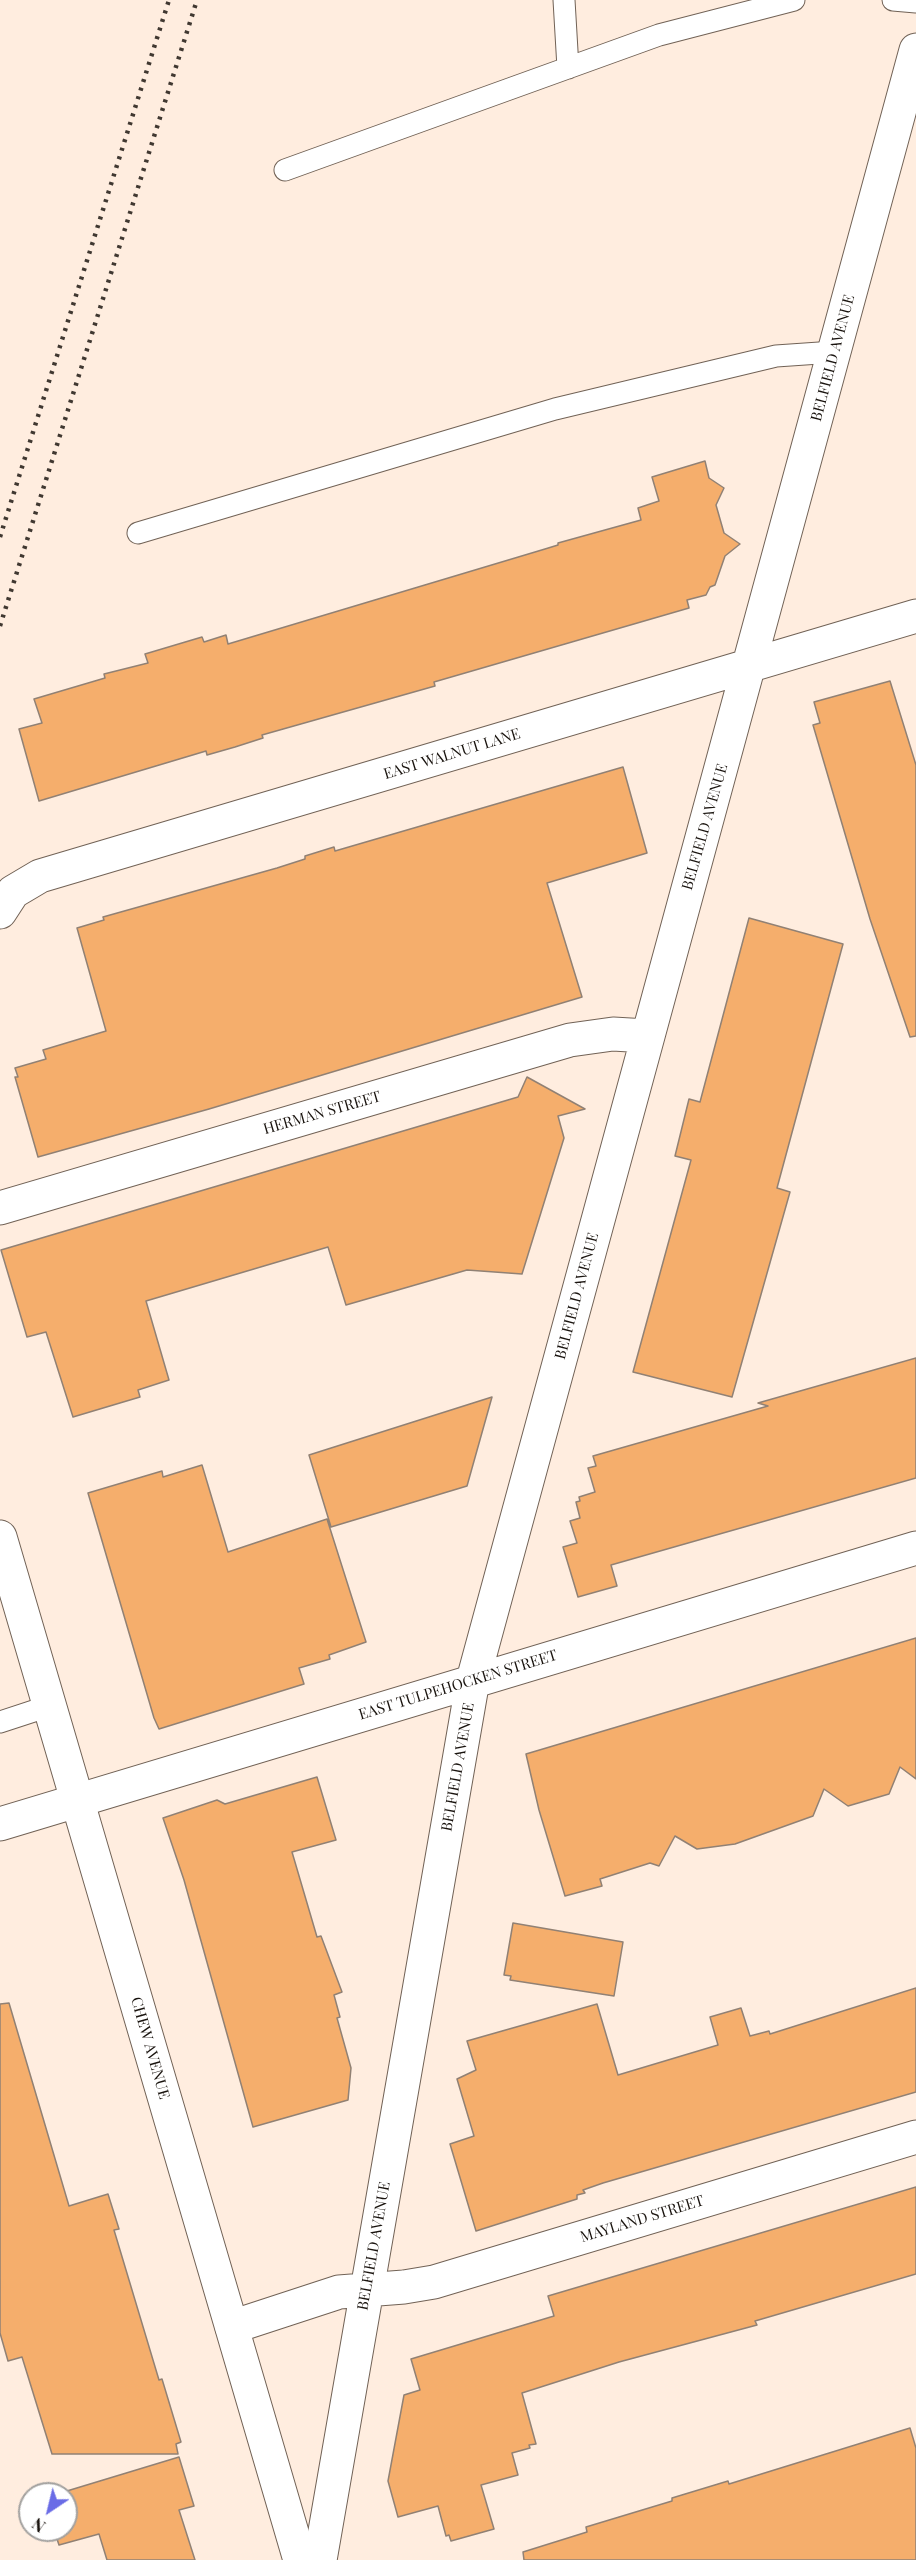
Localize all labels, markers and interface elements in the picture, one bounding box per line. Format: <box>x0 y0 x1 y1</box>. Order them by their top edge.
street label: BELFIELD AVENUE <box>807 293 859 423</box>
street label: EAST WALNUT LANE <box>381 725 523 783</box>
street label: BELFIELD AVENUE <box>678 762 732 892</box>
street label: HERMAN STREET <box>261 1088 383 1138</box>
street label: BELFIELD AVENUE <box>551 1231 603 1361</box>
street label: EAST TULPEHOCKEN STREET <box>357 1646 559 1724</box>
street label: BELFIELD AVENUE <box>438 1701 478 1833</box>
street label: CHEW AVENUE <box>127 1995 173 2101</box>
street label: BELFIELD AVENUE <box>354 2180 394 2312</box>
street label: MAYLAND STREET <box>578 2192 706 2246</box>
north arrow <box>18 2482 78 2542</box>
text: N <box>28 2514 49 2537</box>

